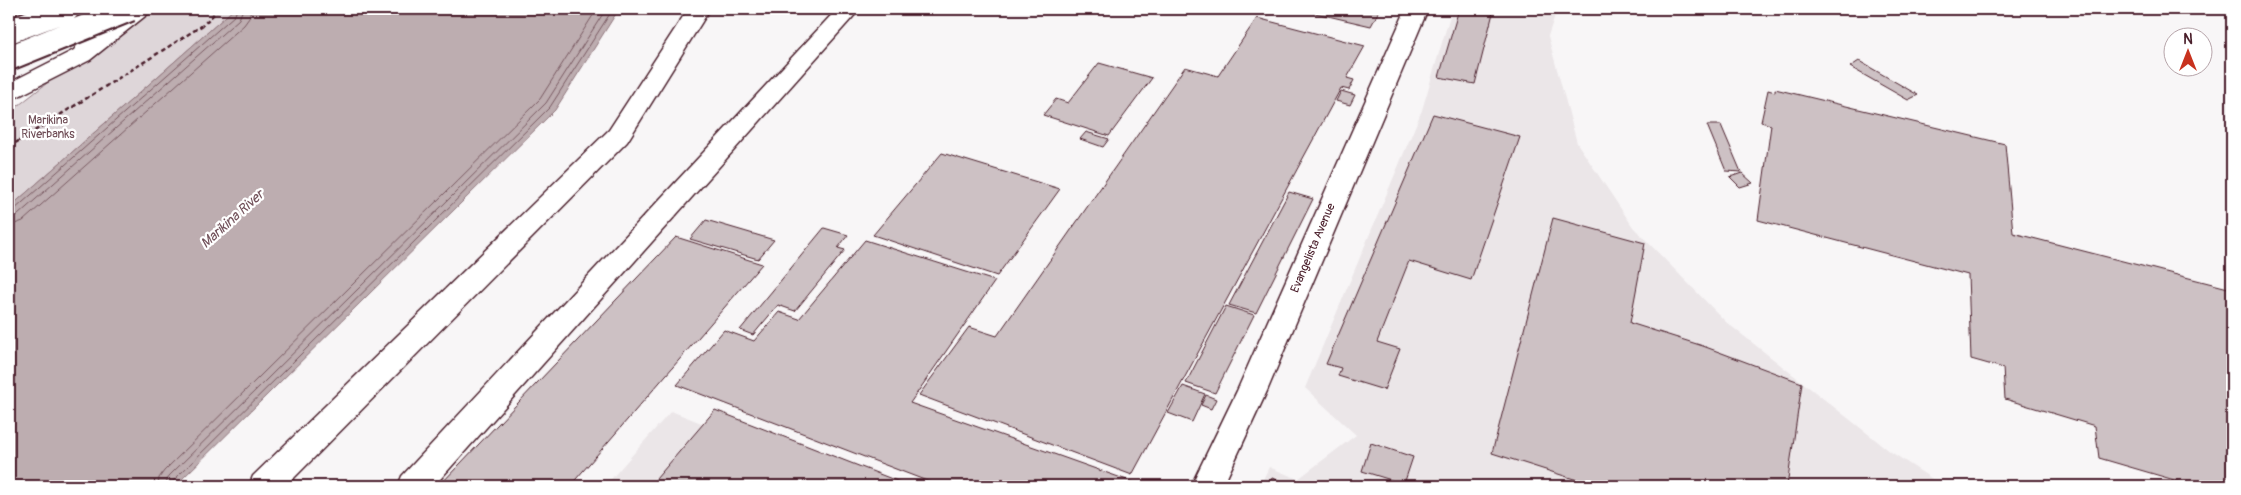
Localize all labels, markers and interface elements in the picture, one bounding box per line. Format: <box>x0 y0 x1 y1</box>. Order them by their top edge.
north arrow <box>2164 28 2214 78</box>
text: N <box>2183 31 2193 48</box>
park label: Marikina Riverbanks <box>21 113 75 142</box>
water label: Marikina River <box>197 185 269 252</box>
street label: Evangelista Avenue <box>1287 201 1339 295</box>

